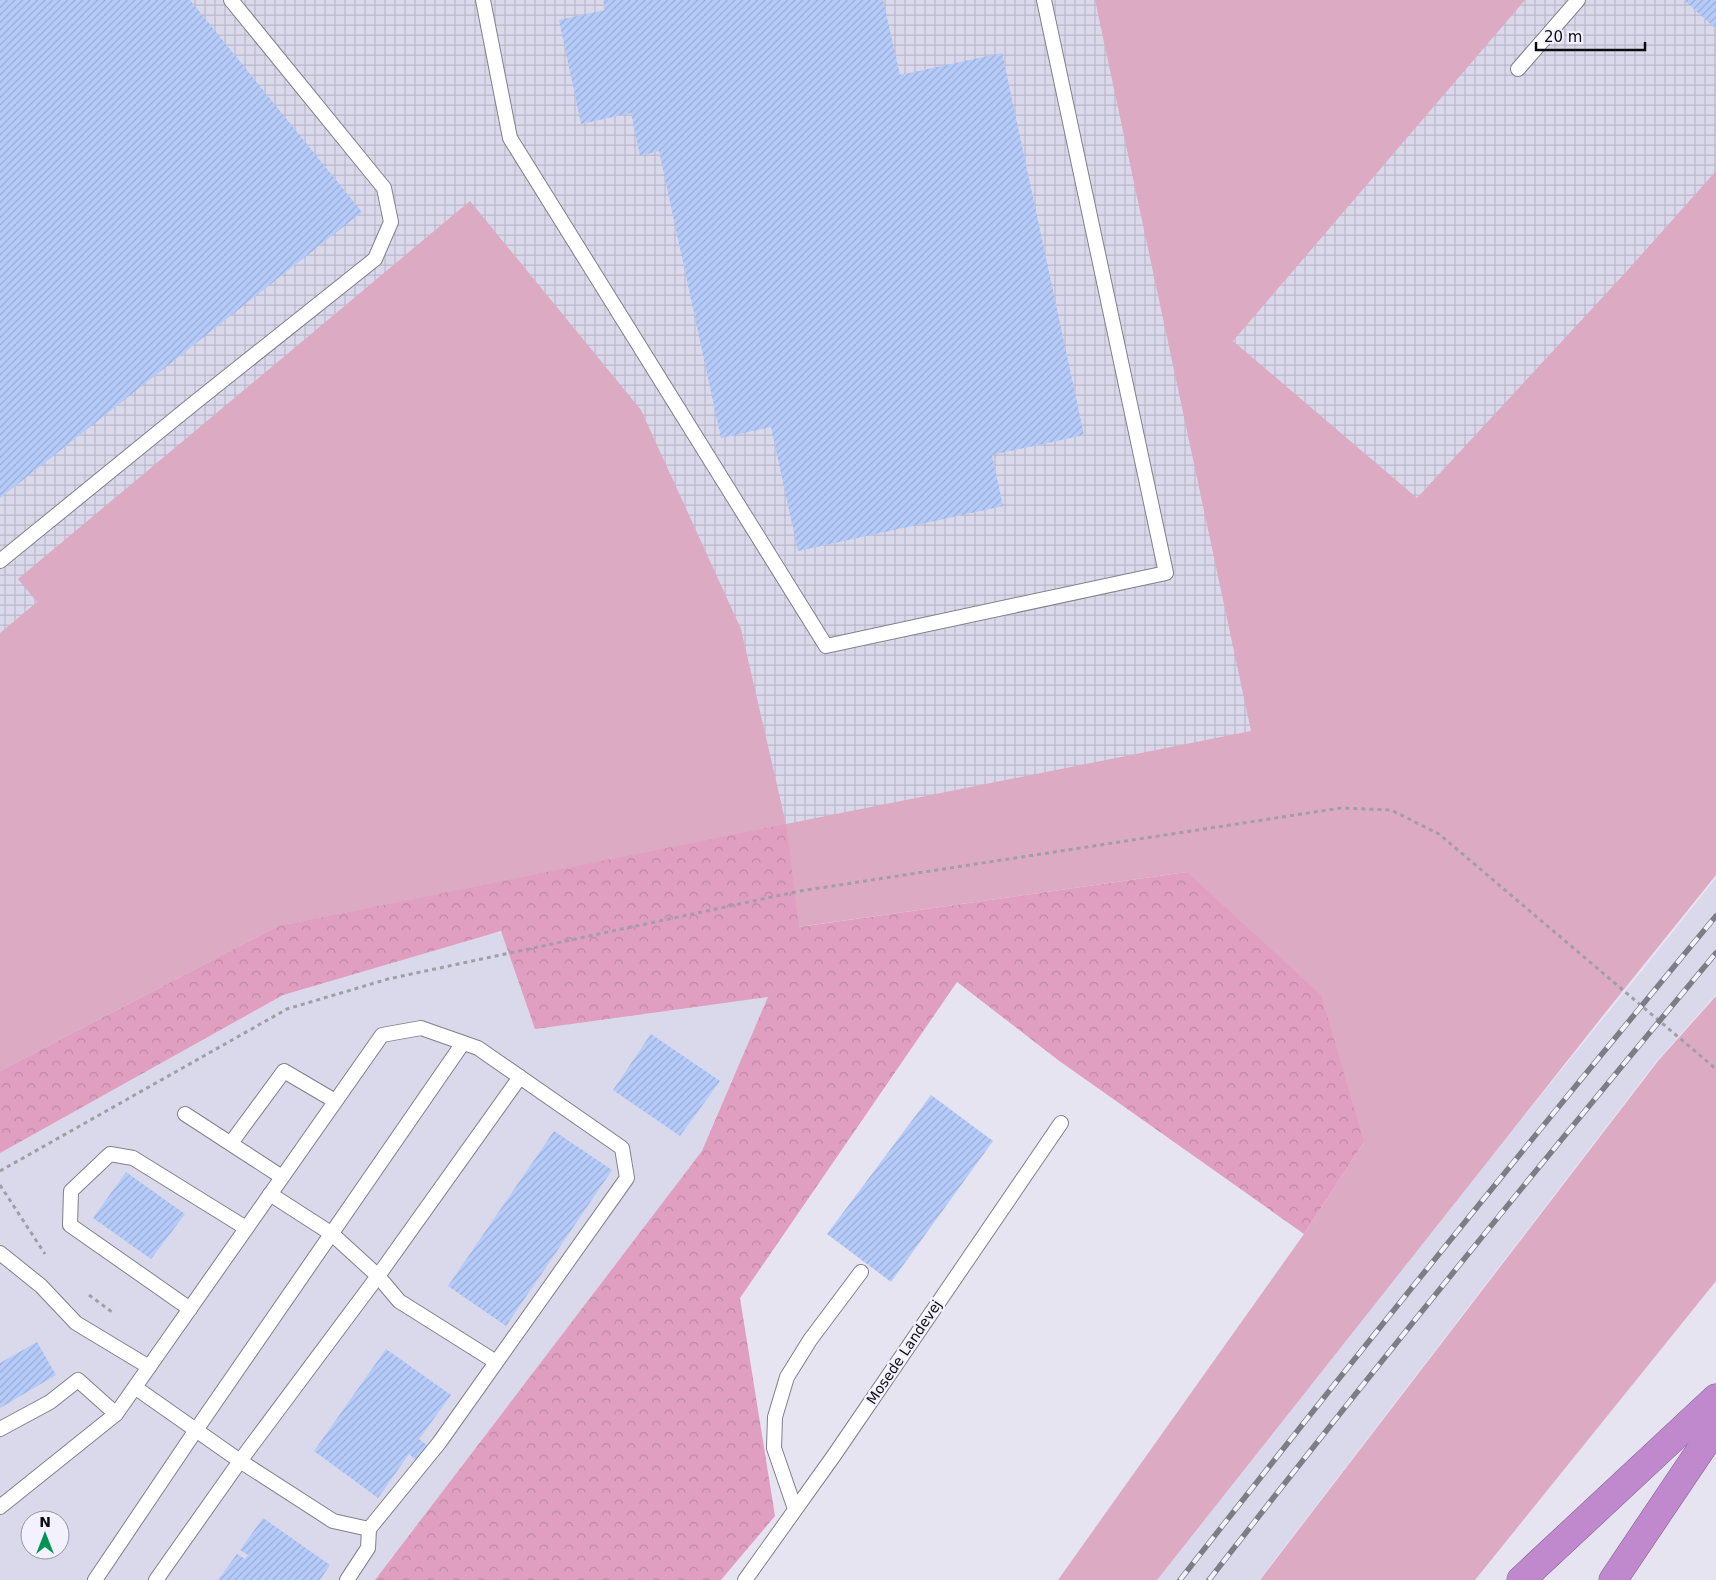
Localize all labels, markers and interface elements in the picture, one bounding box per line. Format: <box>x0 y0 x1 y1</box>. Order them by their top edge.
scale bar <box>1536 20 1645 52</box>
text: 20 m <box>1544 28 1582 46</box>
street label: Mosede Landevej <box>863 1297 945 1407</box>
north arrow <box>20 1510 70 1560</box>
text: N <box>39 1514 51 1530</box>

